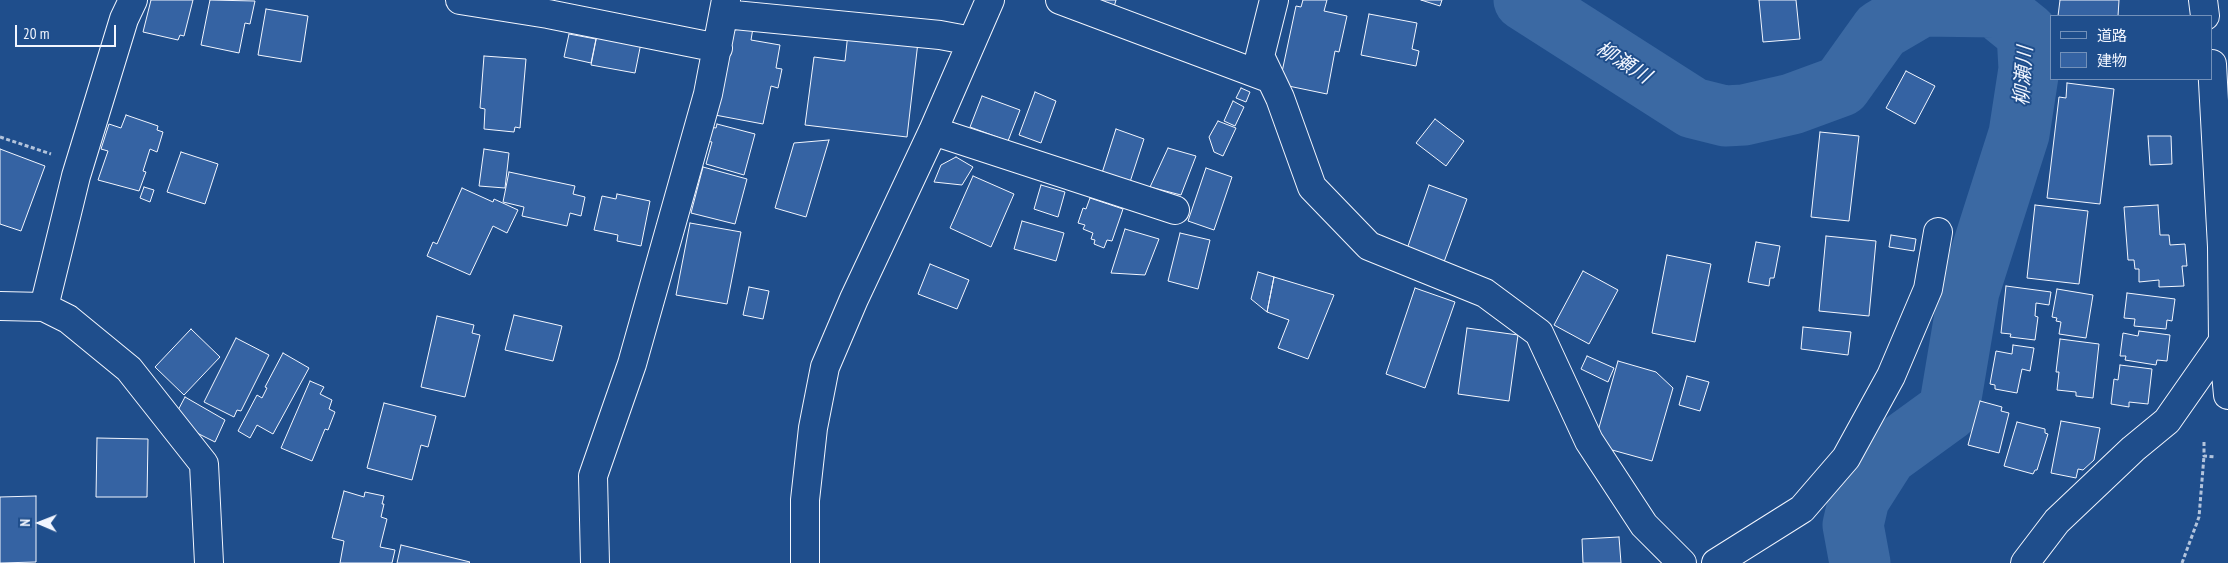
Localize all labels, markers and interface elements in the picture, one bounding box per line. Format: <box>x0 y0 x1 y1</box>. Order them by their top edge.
scale bar <box>18 15 119 47</box>
legend <box>2050 15 2213 80</box>
text: 20 m <box>23 24 49 43</box>
text: 道路 <box>2097 26 2127 45</box>
water label: 柳瀬川 <box>1591 37 1655 89</box>
water label: 柳瀬川 <box>2010 45 2038 107</box>
text: 建物 <box>2097 51 2127 70</box>
north arrow <box>15 498 65 548</box>
text: N <box>16 519 34 527</box>

